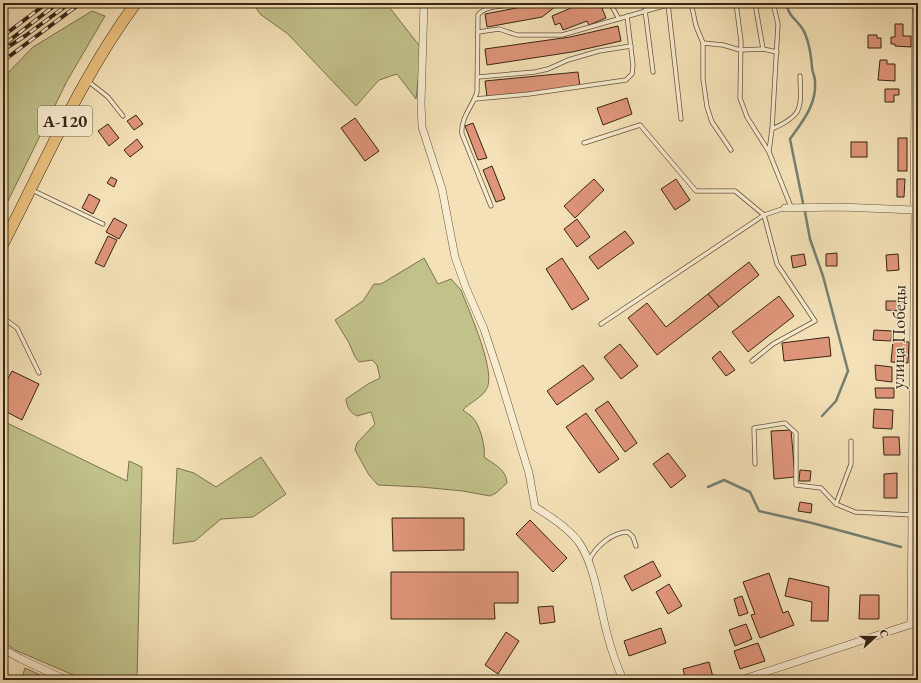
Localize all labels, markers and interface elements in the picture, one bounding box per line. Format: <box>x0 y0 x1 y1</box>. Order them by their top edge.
road number: А-120 <box>38 106 92 136</box>
street label: улица Победы <box>886 285 910 389</box>
north arrow <box>855 617 895 657</box>
text: С <box>876 627 892 640</box>

